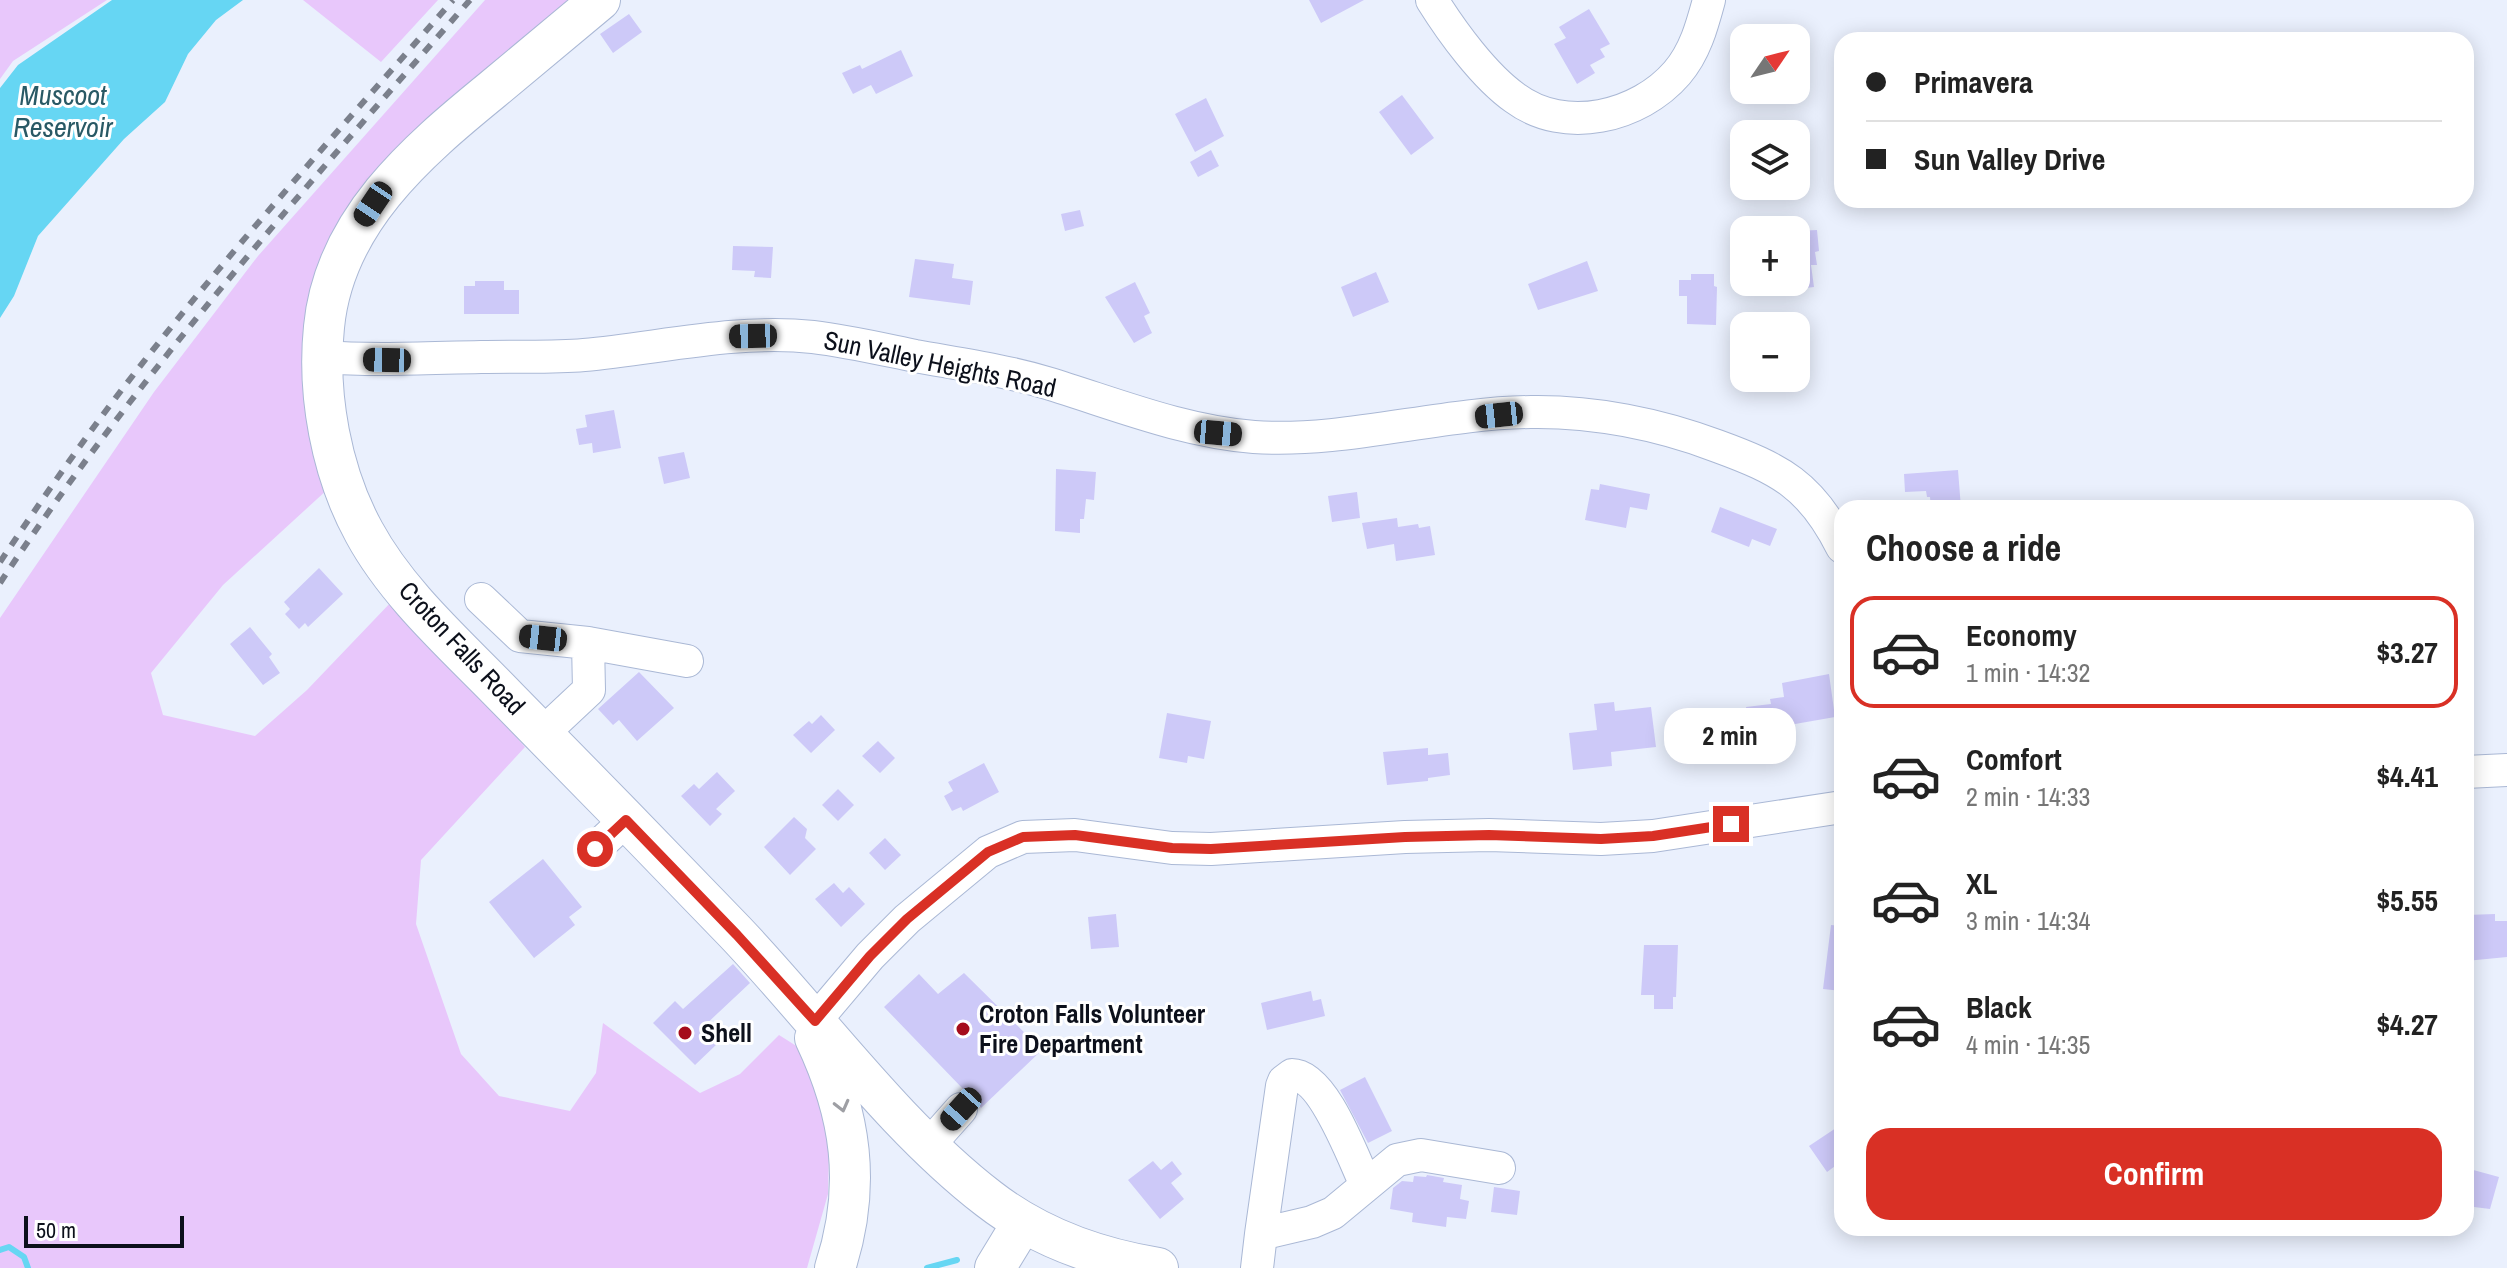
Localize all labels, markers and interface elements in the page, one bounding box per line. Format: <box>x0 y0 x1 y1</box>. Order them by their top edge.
north arrow <box>1730 24 1810 104</box>
map controls <box>1730 24 1810 392</box>
text: Primavera <box>1914 62 2033 102</box>
water label: Muscoot Reservoir <box>13 76 114 146</box>
button: layers <box>1730 120 1810 200</box>
text: Sun Valley Drive <box>1914 139 2105 179</box>
car <box>350 177 396 231</box>
button: + <box>1730 216 1810 296</box>
button: − <box>1730 312 1810 392</box>
street label: Sun Valley Heights Road <box>821 322 1059 405</box>
car <box>729 324 777 348</box>
car <box>363 348 411 372</box>
car <box>1474 401 1524 429</box>
car <box>1193 419 1243 447</box>
text: Choose a ride <box>1866 524 2061 572</box>
street label: Croton Falls Road <box>391 573 533 722</box>
text: Economy <box>1966 615 2077 655</box>
icon: car <box>1870 616 1942 688</box>
car <box>518 624 568 652</box>
text: $3.27 <box>2376 632 2438 672</box>
text: 1 min · 14:32 <box>1966 655 2090 690</box>
callout: 2 min <box>1665 708 1797 764</box>
text: 2 min <box>1702 718 1758 753</box>
text: Comfort <box>1966 739 2062 779</box>
icon: car <box>1870 740 1942 812</box>
text: $4.41 <box>2376 756 2438 796</box>
text: 2 min · 14:33 <box>1966 779 2090 814</box>
route end <box>1713 806 1749 842</box>
route start <box>577 831 613 867</box>
text: XL <box>1966 863 1997 903</box>
icon: car <box>1870 864 1942 936</box>
text: $5.55 <box>2376 880 2438 920</box>
text: 3 min · 14:34 <box>1966 903 2090 938</box>
text: Black <box>1966 987 2032 1027</box>
icon: car <box>1870 988 1942 1060</box>
place label: Croton Falls Volunteer Fire Department <box>979 996 1206 1061</box>
text: $4.27 <box>2376 1004 2438 1044</box>
place label: Shell <box>701 1015 752 1050</box>
marker: Croton Falls Volunteer Fire Department <box>954 1020 972 1038</box>
marker: Shell <box>676 1024 694 1042</box>
text: 4 min · 14:35 <box>1966 1027 2090 1062</box>
car <box>936 1083 986 1135</box>
one-way arrow <box>832 1099 849 1113</box>
button: Confirm <box>1866 1128 2442 1220</box>
scale bar <box>24 1212 184 1248</box>
text: 50 m <box>36 1215 76 1245</box>

